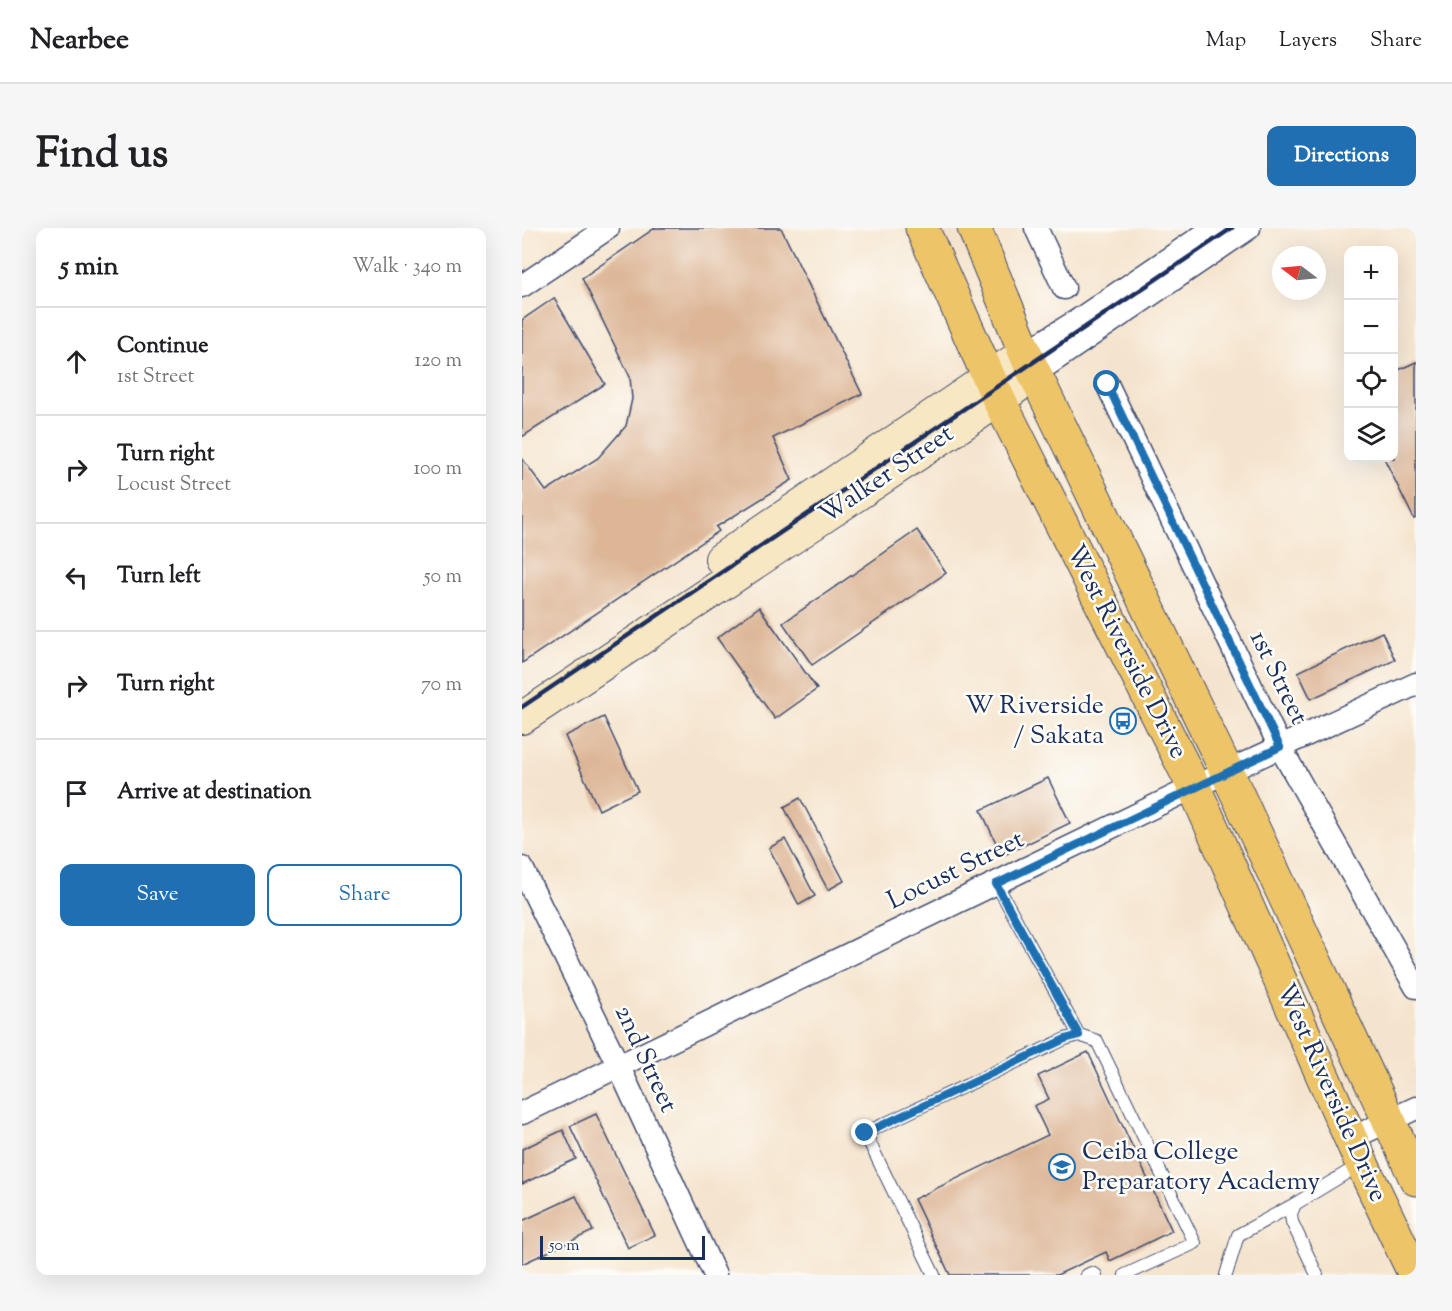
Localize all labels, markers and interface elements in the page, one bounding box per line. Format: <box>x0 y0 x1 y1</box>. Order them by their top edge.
text: Nearbee <box>30 21 129 61</box>
text: Map <box>1206 26 1246 56</box>
text: Layers <box>1279 26 1337 56</box>
text: Share <box>1370 26 1422 56</box>
text: Find us <box>36 126 168 186</box>
button: Directions <box>1267 126 1416 186</box>
north arrow <box>1272 246 1326 300</box>
map controls <box>1344 246 1398 462</box>
button: + <box>1344 246 1398 300</box>
text: 5 min <box>60 249 119 286</box>
text: Walk · 340 m <box>352 253 462 282</box>
button: − <box>1344 300 1398 354</box>
text: Continue <box>117 331 208 363</box>
icon: ahead <box>60 345 93 378</box>
text: 120 m <box>414 347 462 376</box>
button: locate <box>1344 354 1398 408</box>
text: 1st Street <box>117 363 194 392</box>
route start <box>1093 370 1119 396</box>
button: layers <box>1344 408 1398 462</box>
street label: Walker Street <box>812 416 962 534</box>
text: Turn right <box>117 439 214 471</box>
icon: right <box>60 453 93 486</box>
text: 100 m <box>413 455 462 484</box>
text: Locust Street <box>117 471 231 500</box>
street label: West Riverside Drive <box>1056 539 1196 765</box>
icon: left <box>60 561 93 594</box>
text: Turn left <box>117 561 200 593</box>
text: 50 m <box>424 563 462 592</box>
street label: 1st Street <box>1239 625 1317 731</box>
icon: right <box>60 669 93 702</box>
text: Turn right <box>117 669 214 701</box>
text: 70 m <box>421 671 462 700</box>
place label: W Riverside / Sakata <box>965 688 1104 755</box>
bus stop icon: W Riverside / Sakata <box>1108 706 1138 736</box>
icon: arrive <box>60 777 93 810</box>
text: Arrive at destination <box>117 777 312 809</box>
street label: Locust Street <box>881 822 1031 920</box>
button: Save <box>60 864 255 926</box>
button: Share <box>267 864 462 926</box>
street label: West Riverside Drive <box>1266 978 1396 1208</box>
street label: 2nd Street <box>604 999 686 1119</box>
route end <box>851 1119 877 1145</box>
place label: Ceiba College Preparatory Academy <box>1082 1134 1320 1201</box>
school or university icon: Ceiba College Preparatory Academy <box>1047 1152 1077 1182</box>
scale bar <box>540 1233 705 1260</box>
text: 50 m <box>549 1235 580 1258</box>

